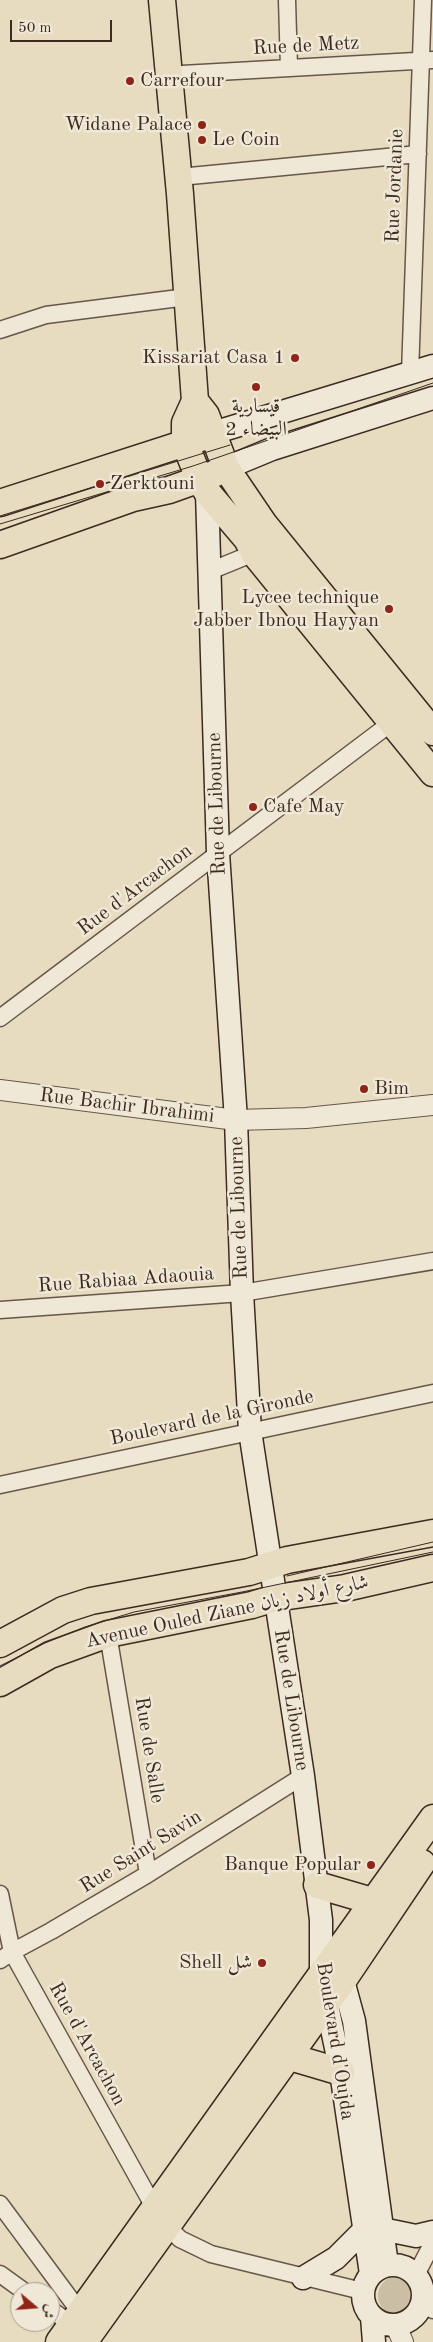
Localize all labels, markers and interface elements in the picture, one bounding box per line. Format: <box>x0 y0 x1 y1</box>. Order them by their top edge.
scale bar <box>12 10 115 42</box>
text: 50 m <box>18 21 52 36</box>
street label: Rue de Metz <box>252 31 360 61</box>
place label: Carrefour <box>140 69 224 93</box>
marker: Carrefour <box>124 75 136 87</box>
place label: Widane Palace <box>64 113 192 137</box>
marker: Widane Palace <box>196 119 208 131</box>
place label: Le Coin <box>212 128 280 152</box>
street label: Rue Jordanie <box>381 128 409 244</box>
marker: Le Coin <box>196 134 208 146</box>
place label: Kissariat Casa 1 <box>142 346 285 370</box>
marker: Kissariat Casa 1 <box>289 352 301 364</box>
marker: قيسارية البيضاء 2 <box>250 381 262 393</box>
place label: قيسارية البيضاء 2 <box>225 395 287 442</box>
place label: Zerktouni <box>110 472 195 496</box>
marker: Zerktouni <box>94 478 106 490</box>
place label: Lycee technique Jabber Ibnou Hayyan <box>193 586 379 633</box>
marker: Lycee technique Jabber Ibnou Hayyan <box>383 603 395 615</box>
street label: Rue de Libourne <box>203 732 231 876</box>
place label: Cafe May <box>263 795 345 819</box>
marker: Cafe May <box>247 801 259 813</box>
street label: Rue d'Arcachon <box>73 839 197 941</box>
place label: Bim <box>374 1077 409 1101</box>
street label: Rue Bachir Ibrahimi <box>38 1083 216 1129</box>
marker: Bim <box>358 1083 370 1095</box>
street label: Rue de Libourne <box>225 1136 253 1280</box>
street label: Rue Rabiaa Adaouia <box>37 1262 215 1298</box>
street label: Boulevard de la Gironde <box>108 1385 316 1451</box>
street label: Avenue Ouled Ziane شارع أولاد زيان <box>83 1570 371 1654</box>
street label: Rue de Libourne <box>268 1628 314 1772</box>
street label: Rue de Salle <box>129 1695 169 1805</box>
street label: Rue Saint Savin <box>76 1805 206 1899</box>
place label: Banque Popular <box>224 1853 361 1877</box>
marker: Banque Popular <box>365 1859 377 1871</box>
place label: Shell شل <box>179 1951 252 1975</box>
marker: Shell شل <box>256 1957 268 1969</box>
street label: Boulevard d'Oujda <box>311 1960 359 2122</box>
street label: Rue d'Arcachon <box>43 1978 131 2110</box>
north arrow <box>10 2282 60 2332</box>
text: ش <box>40 2303 57 2320</box>

